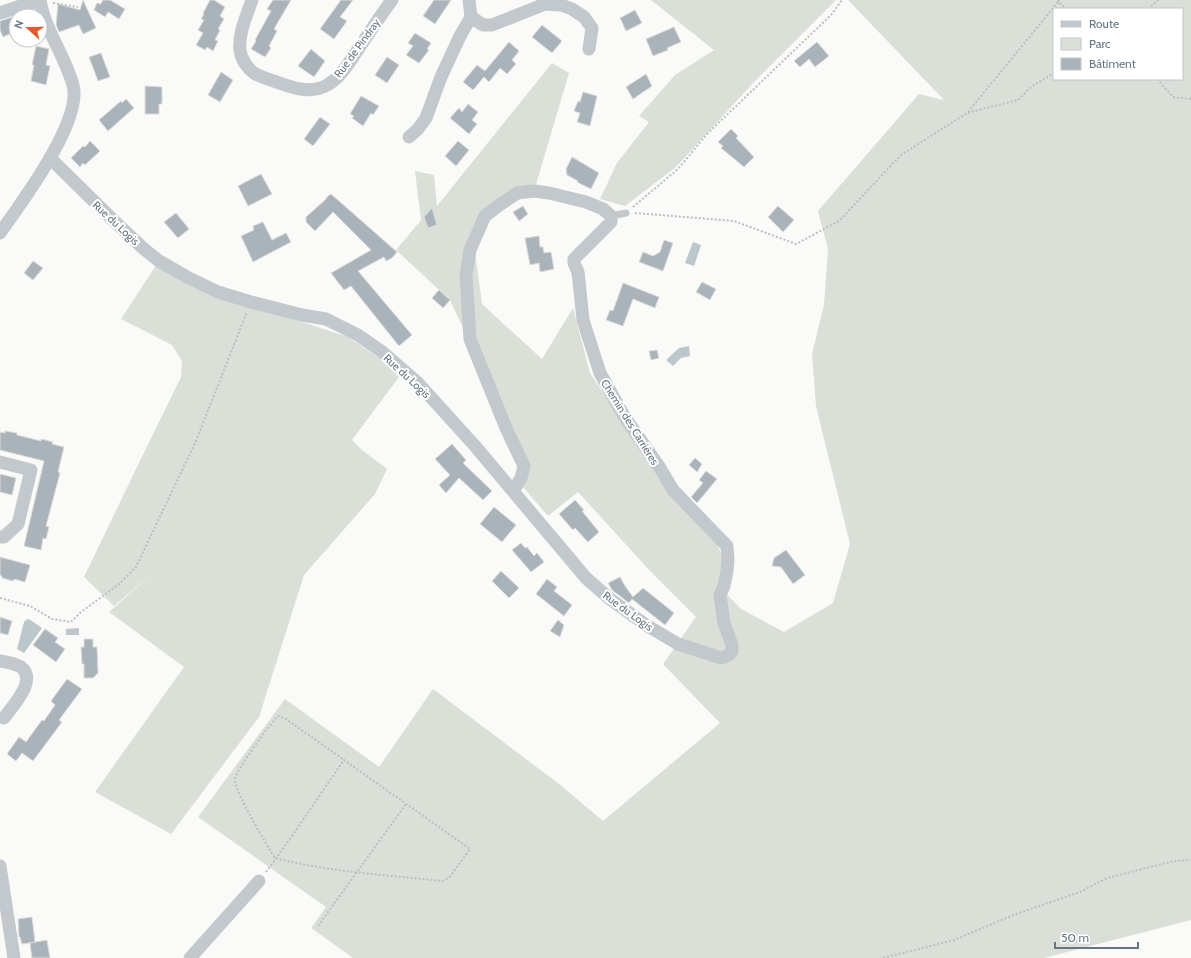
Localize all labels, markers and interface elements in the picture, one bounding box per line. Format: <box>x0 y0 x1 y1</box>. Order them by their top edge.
north arrow <box>8 8 48 48</box>
legend <box>1053 8 1183 80</box>
street label: Rue de Pindray <box>331 15 383 80</box>
text: Route <box>1089 16 1119 31</box>
text: N <box>11 18 27 31</box>
text: Parc <box>1089 36 1111 51</box>
text: Bâtiment <box>1089 56 1136 71</box>
street label: Rue du Logis <box>90 198 143 248</box>
street label: Rue du Logis <box>381 351 434 401</box>
street label: Chemin des Carrières <box>598 377 662 468</box>
street label: Rue du Logis <box>600 588 656 634</box>
scale bar <box>1055 924 1138 950</box>
text: 50 m <box>1061 930 1089 945</box>

